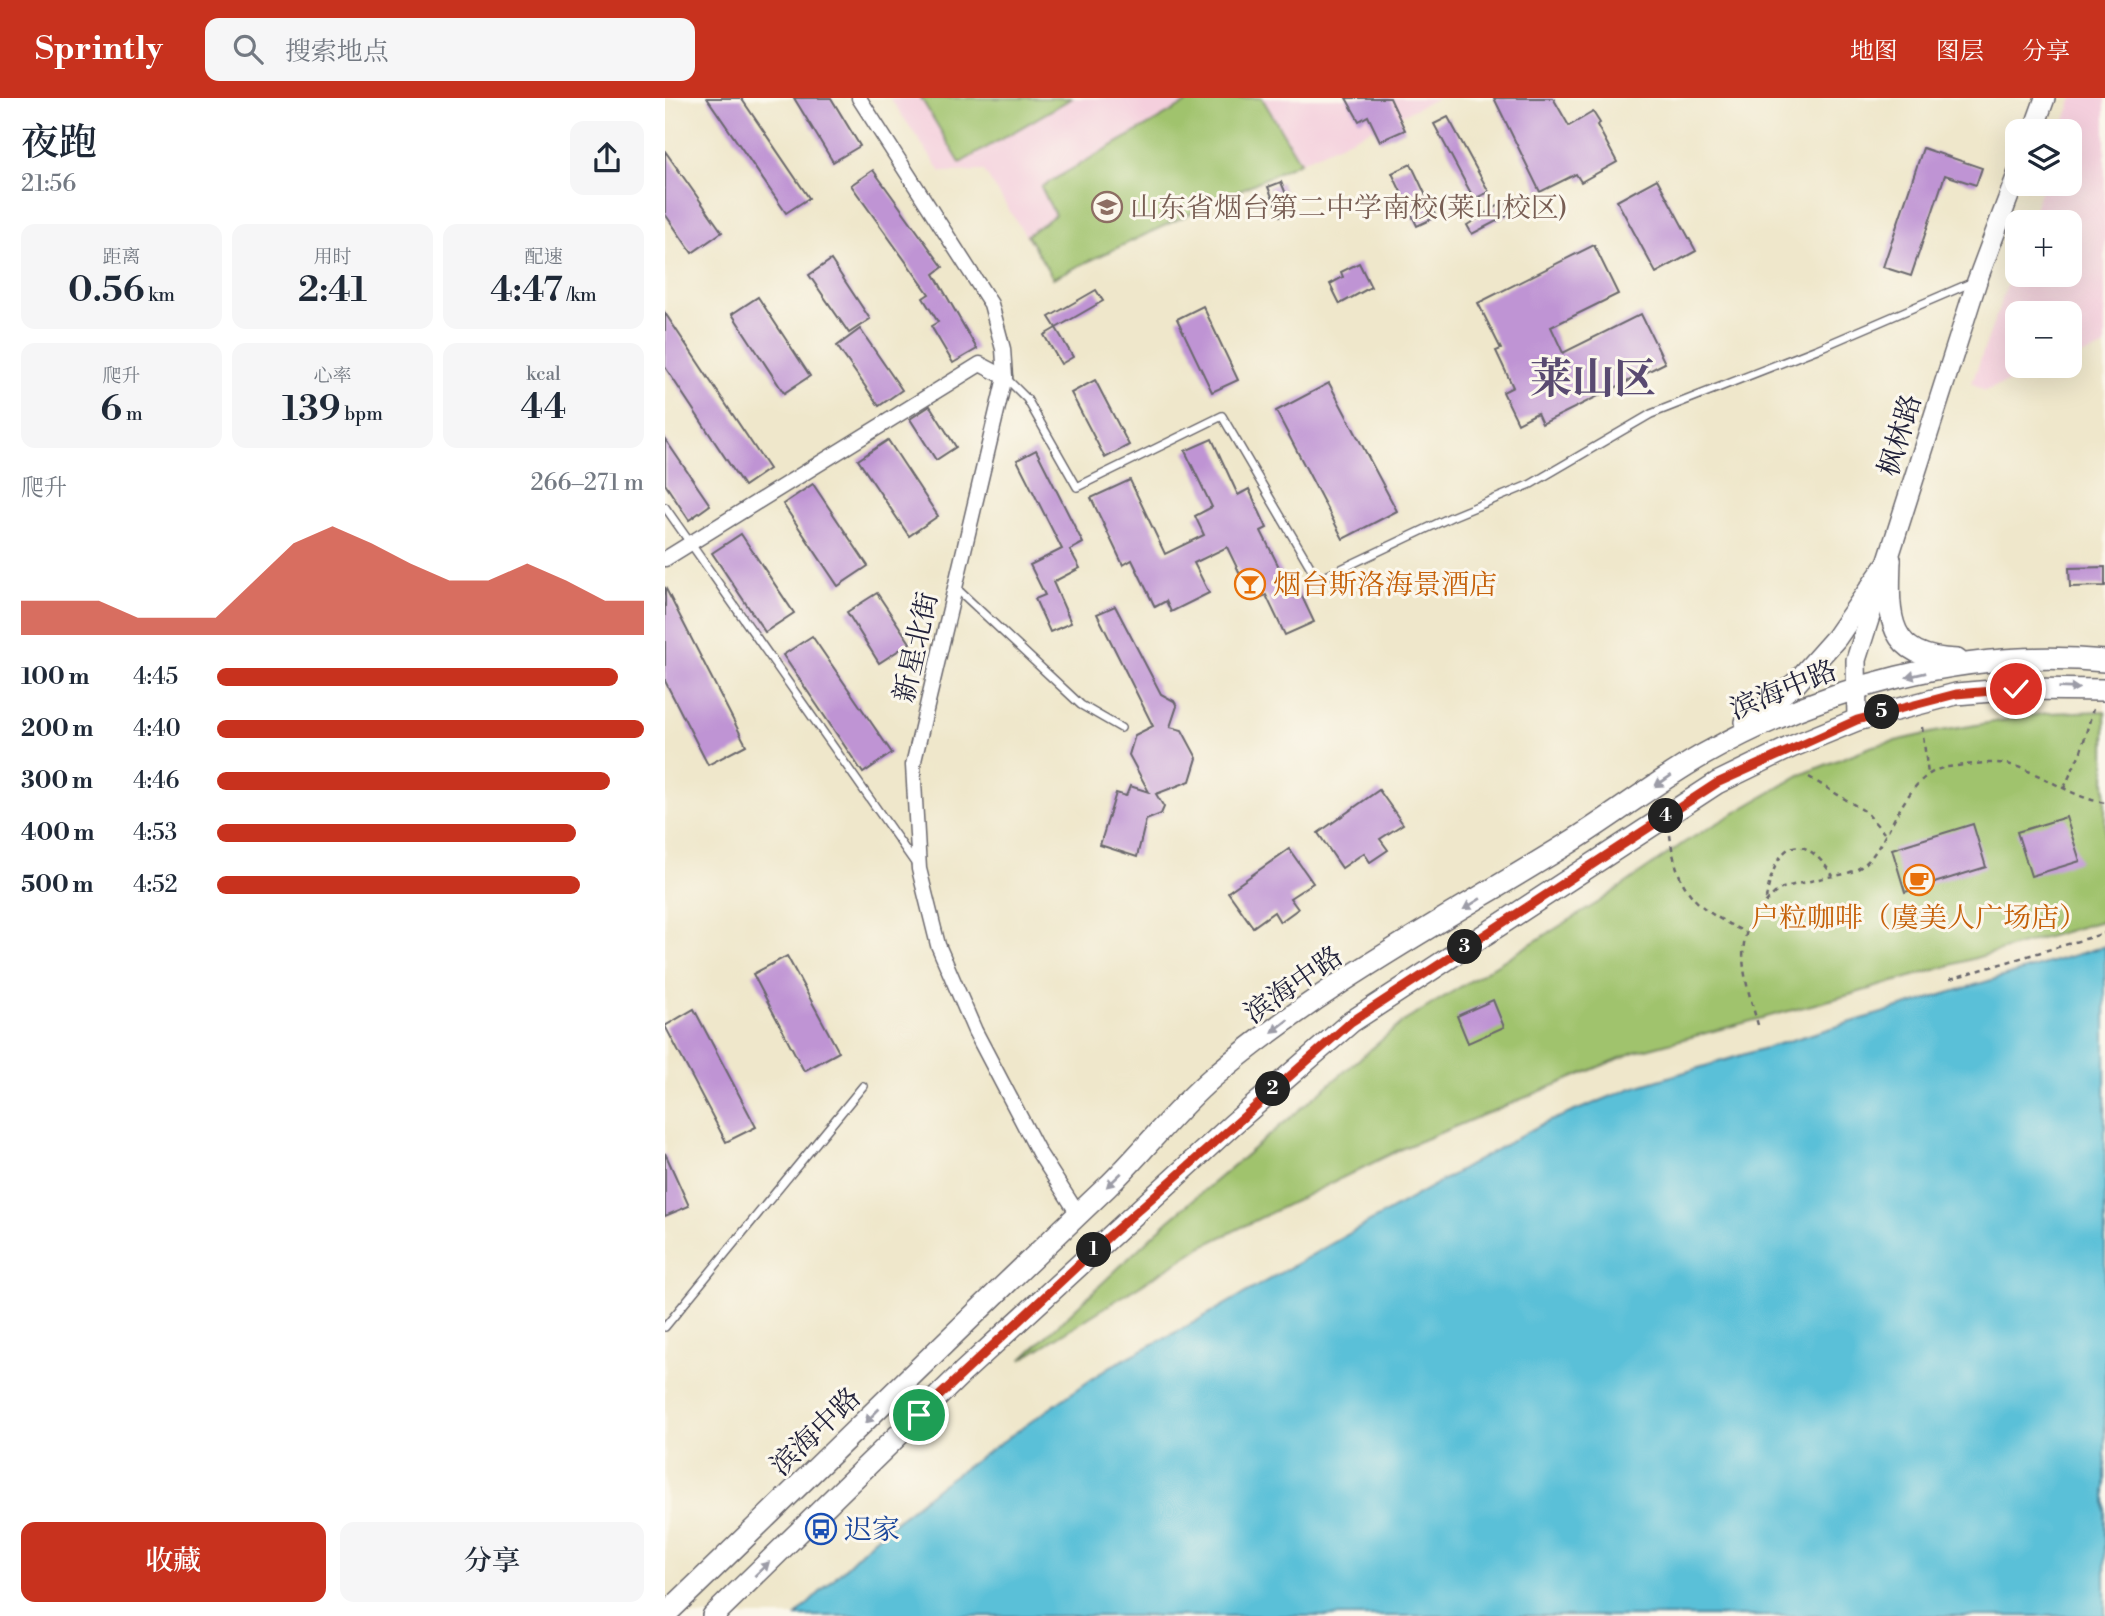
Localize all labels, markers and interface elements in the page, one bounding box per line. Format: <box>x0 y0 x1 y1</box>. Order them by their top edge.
search box <box>205 18 695 81</box>
text: Sprintly <box>35 29 163 70</box>
icon: search <box>229 30 267 68</box>
text: 搜索地点 <box>285 36 389 68</box>
text: 地图 <box>1850 37 1898 67</box>
text: 图层 <box>1936 37 1984 67</box>
text: 分享 <box>2022 37 2070 67</box>
map controls <box>2005 119 2082 378</box>
button: layers <box>2005 119 2082 196</box>
text: 夜跑 <box>21 120 97 167</box>
button: share <box>570 121 644 195</box>
text: 21:56 <box>21 170 76 198</box>
school or university icon: 山东省烟台第二中学南校(莱山校区) <box>1090 190 1124 224</box>
place label: 山东省烟台第二中学南校(莱山校区) <box>1130 191 1567 226</box>
button: + <box>2005 210 2082 287</box>
text: 距离 <box>102 245 141 269</box>
text: 用时 <box>313 245 352 269</box>
text: 配速 <box>524 245 563 269</box>
text: 0.56 <box>68 269 144 312</box>
text: 2:41 <box>298 269 367 312</box>
text: 4:47 <box>490 269 563 312</box>
text: km <box>144 283 175 307</box>
text: /km <box>563 283 597 307</box>
button: − <box>2005 301 2082 378</box>
district label: 莱山区 <box>1530 354 1656 407</box>
text: kcal <box>526 362 561 386</box>
text: 爬升 <box>102 364 141 388</box>
text: 心率 <box>313 364 352 388</box>
text: 44 <box>521 386 566 429</box>
text: 6 <box>100 388 122 431</box>
text: 139 <box>282 388 341 431</box>
street label: 枫林路 <box>1871 390 1929 481</box>
text: m <box>122 402 143 426</box>
text: bpm <box>341 402 383 426</box>
text: 266–271 m <box>530 469 644 497</box>
text: 爬升 <box>21 474 67 502</box>
bar icon: 烟台斯洛海景酒店 <box>1233 567 1267 601</box>
place label: 烟台斯洛海景酒店 <box>1273 568 1497 603</box>
street label: 新星北街 <box>887 589 946 706</box>
street label: 滨海中路 <box>1725 653 1842 728</box>
pin <box>1986 659 2046 719</box>
text: 100 m <box>21 663 89 691</box>
text: 4:45 <box>133 663 178 691</box>
one-way arrow <box>1905 669 1927 680</box>
icon: check <box>1997 670 2035 708</box>
one-way arrow <box>2058 682 2080 694</box>
pin: 5 <box>1865 694 1899 730</box>
text: 5 <box>1876 699 1887 723</box>
text: 200 m <box>21 715 93 743</box>
text: 4:40 <box>133 715 181 743</box>
text: 300 m <box>21 767 93 795</box>
text: 4:46 <box>133 767 180 795</box>
one-way arrow <box>1653 775 1673 788</box>
pin: 4 <box>1649 798 1683 834</box>
text: 4 <box>1659 803 1672 827</box>
text: 400 m <box>21 819 94 847</box>
text: 4:53 <box>133 819 177 847</box>
cafe icon: 户粒咖啡（虞美人广场店） <box>1902 863 1936 897</box>
text: 500 m <box>21 871 93 899</box>
text: 4:52 <box>133 871 178 899</box>
one-way arrow <box>1462 898 1481 910</box>
place label: 户粒咖啡（虞美人广场店） <box>1751 901 2087 936</box>
pin: 3 <box>1447 930 1483 964</box>
text: 3 <box>1459 934 1470 958</box>
street label: 滨海中路 <box>1238 939 1350 1032</box>
one-way arrow <box>1271 1018 1289 1033</box>
pin: 2 <box>1255 1072 1291 1107</box>
text: 2 <box>1267 1076 1278 1100</box>
one-way arrow <box>1105 1172 1122 1189</box>
pin: 1 <box>1077 1232 1111 1268</box>
text: 1 <box>1089 1237 1098 1261</box>
street label: 滨海中路 <box>764 1381 868 1484</box>
pin <box>889 1385 949 1445</box>
icon: arrive <box>900 1396 938 1434</box>
one-way arrow <box>863 1407 880 1424</box>
bus stop icon: 迟家 <box>804 1512 838 1546</box>
place label: 迟家 <box>844 1513 900 1548</box>
button: 收藏 <box>21 1522 326 1602</box>
button: 分享 <box>340 1522 644 1602</box>
one-way arrow <box>753 1561 770 1577</box>

